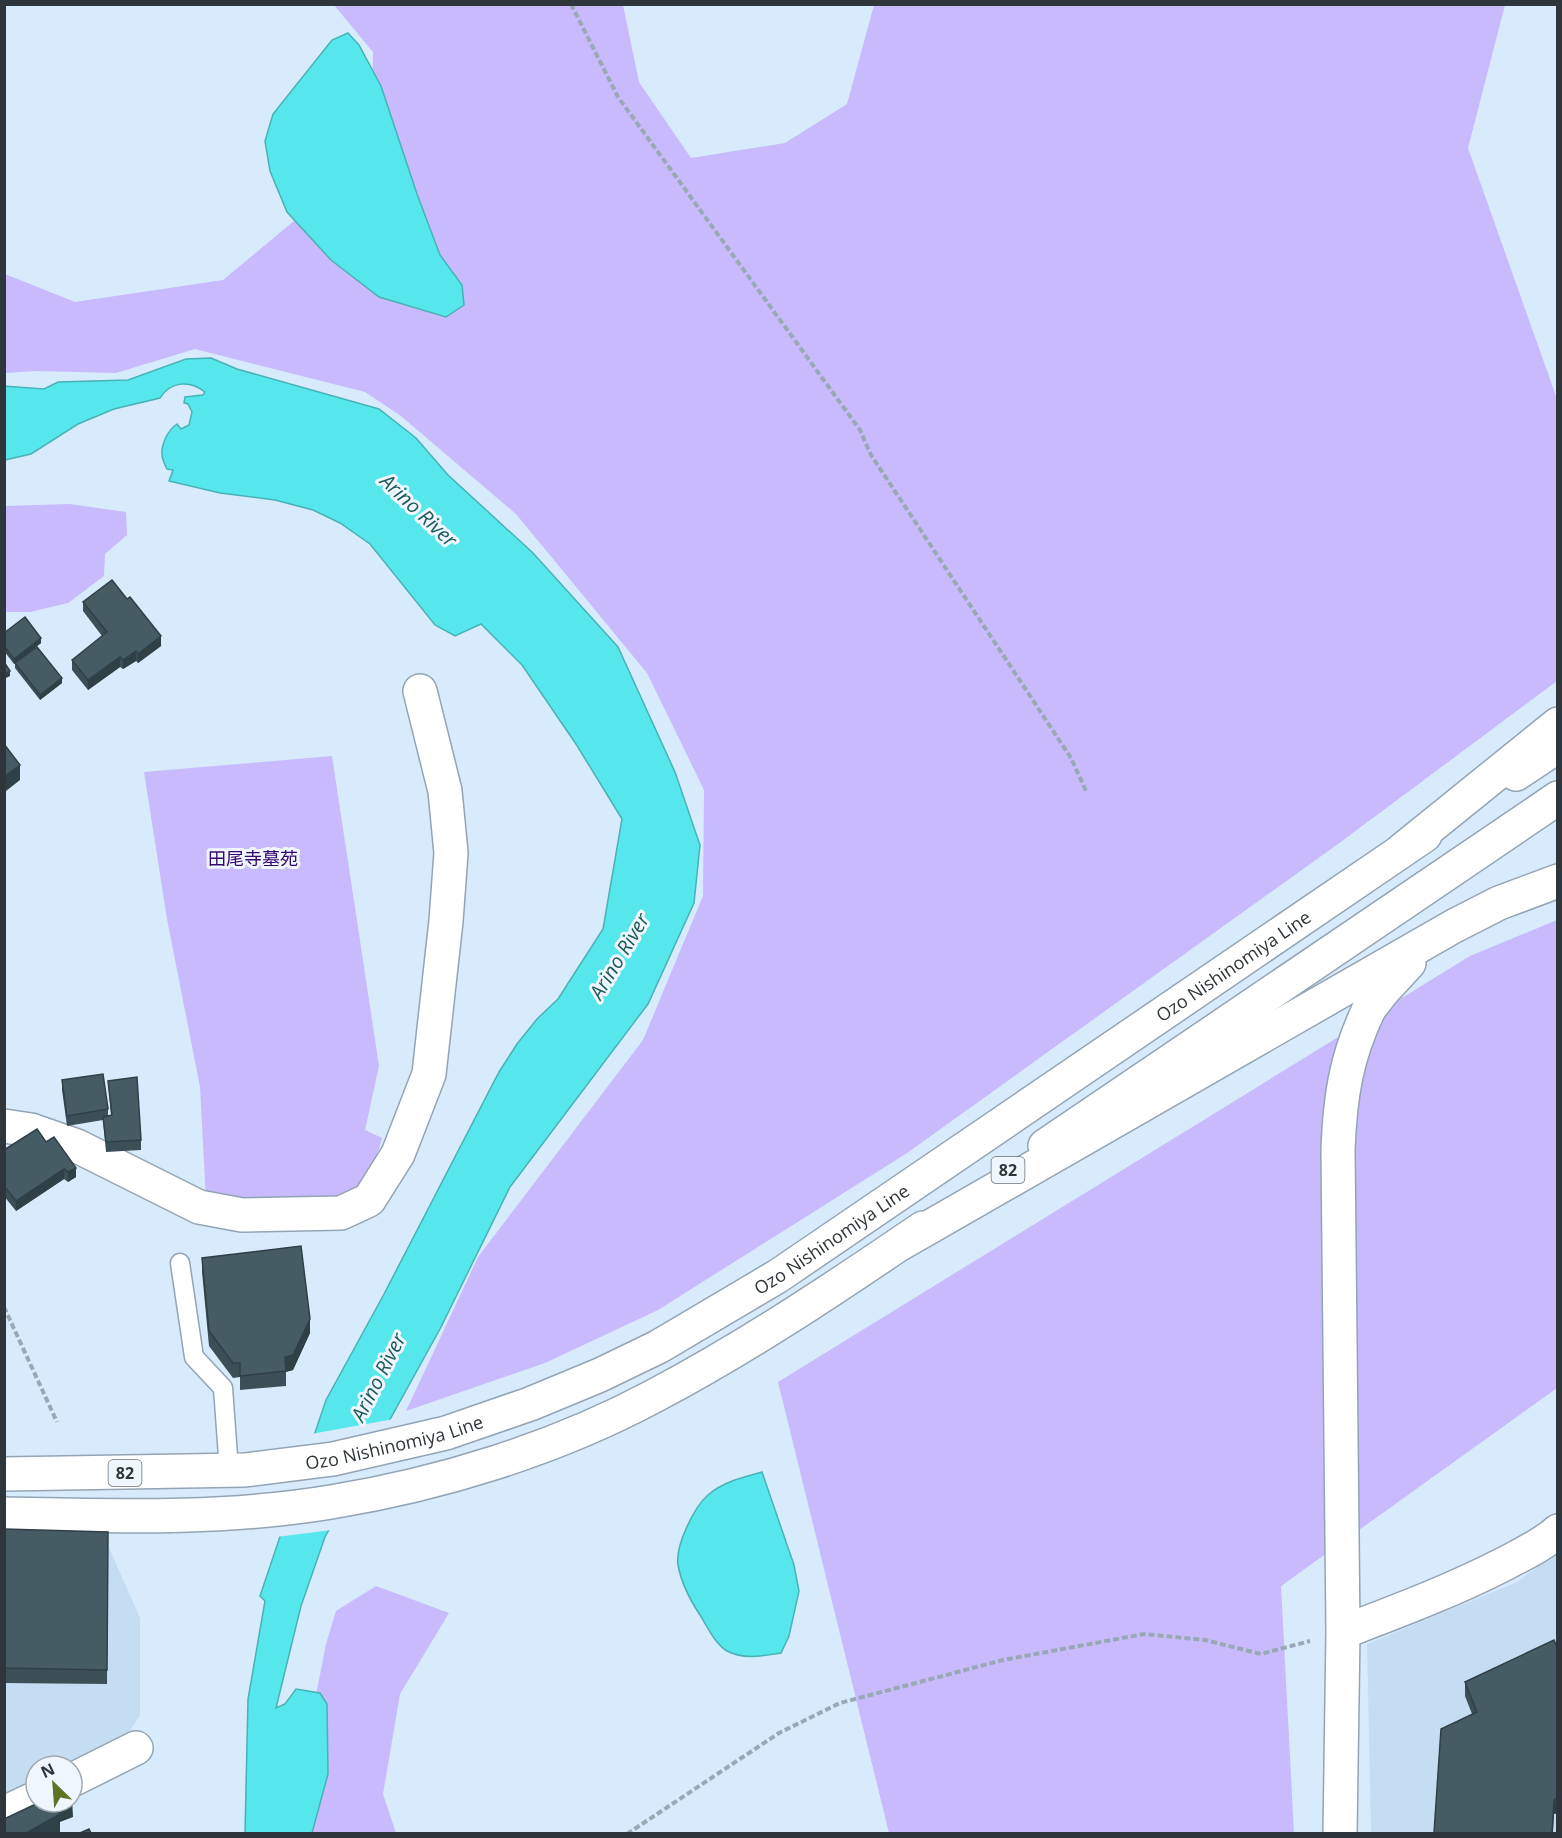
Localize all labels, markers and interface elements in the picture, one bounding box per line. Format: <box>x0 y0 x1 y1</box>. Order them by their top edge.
water label: Arino River <box>373 466 464 553</box>
park label: 田尾寺墓苑 <box>208 846 298 870</box>
street label: Ozo Nishinomiya Line <box>1151 905 1315 1027</box>
water label: Arino River <box>582 907 656 1006</box>
road number: 82 <box>992 1157 1024 1183</box>
street label: Ozo Nishinomiya Line <box>749 1178 914 1300</box>
water label: Arino River <box>343 1327 412 1428</box>
street label: Ozo Nishinomiya Line <box>304 1409 486 1474</box>
road number: 82 <box>108 1460 142 1486</box>
north arrow <box>24 1754 84 1814</box>
text: N <box>37 1758 58 1783</box>

